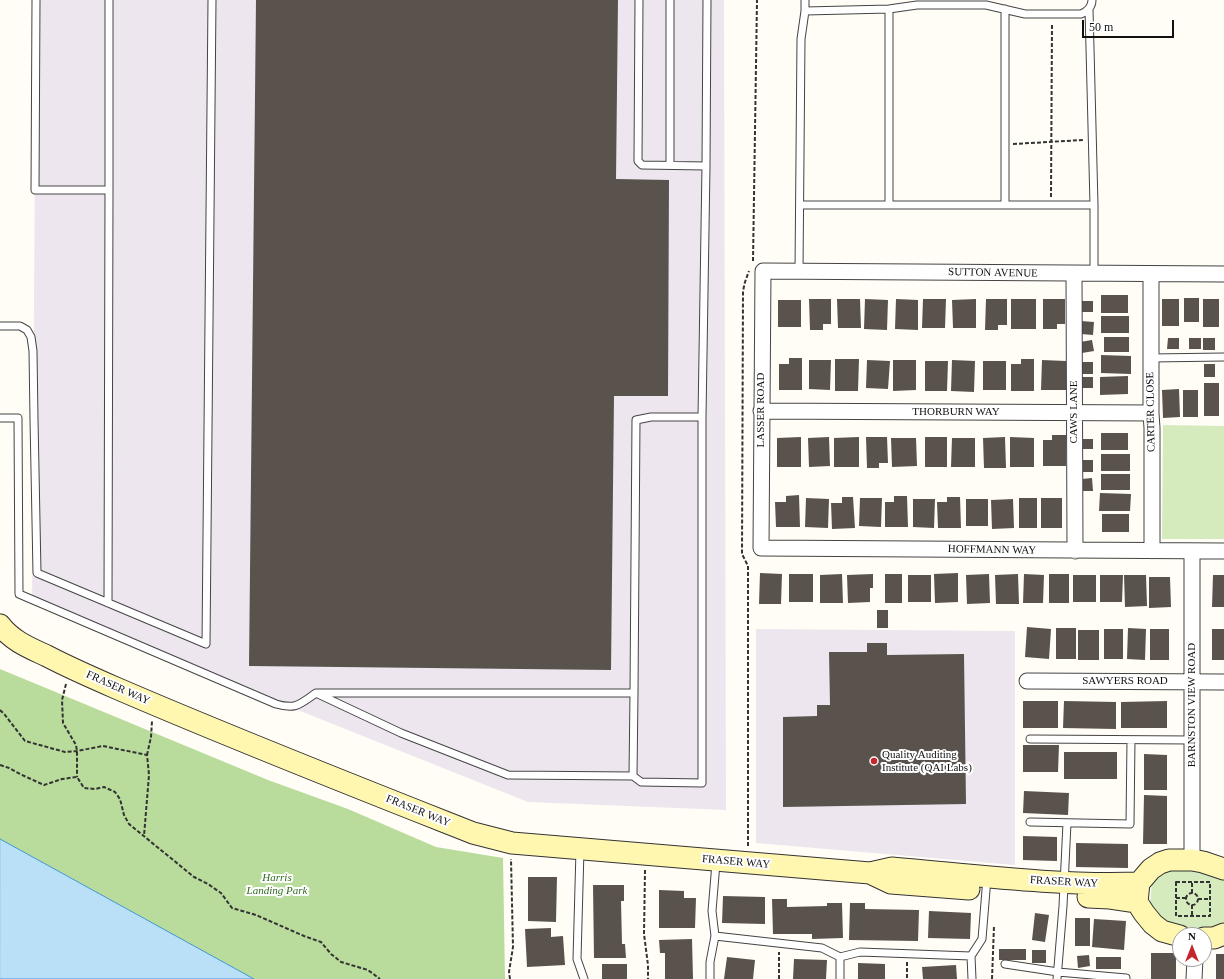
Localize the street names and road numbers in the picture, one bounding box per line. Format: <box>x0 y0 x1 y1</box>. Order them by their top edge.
street label: SUTTON AVENUE <box>948 266 1038 280</box>
street label: CARTER CLOSE <box>1144 372 1158 452</box>
street label: LASSER ROAD <box>754 373 768 447</box>
street label: CAWS LANE <box>1067 381 1081 443</box>
street label: THORBURN WAY <box>912 405 1000 419</box>
street label: HOFFMANN WAY <box>948 543 1036 557</box>
street label: BARNSTON VIEW ROAD <box>1185 643 1199 767</box>
street label: FRASER WAY <box>84 668 152 708</box>
street label: SAWYERS ROAD <box>1082 674 1168 688</box>
street label: FRASER WAY <box>384 792 452 830</box>
street label: FRASER WAY <box>701 852 771 872</box>
street label: FRASER WAY <box>1030 874 1098 890</box>

